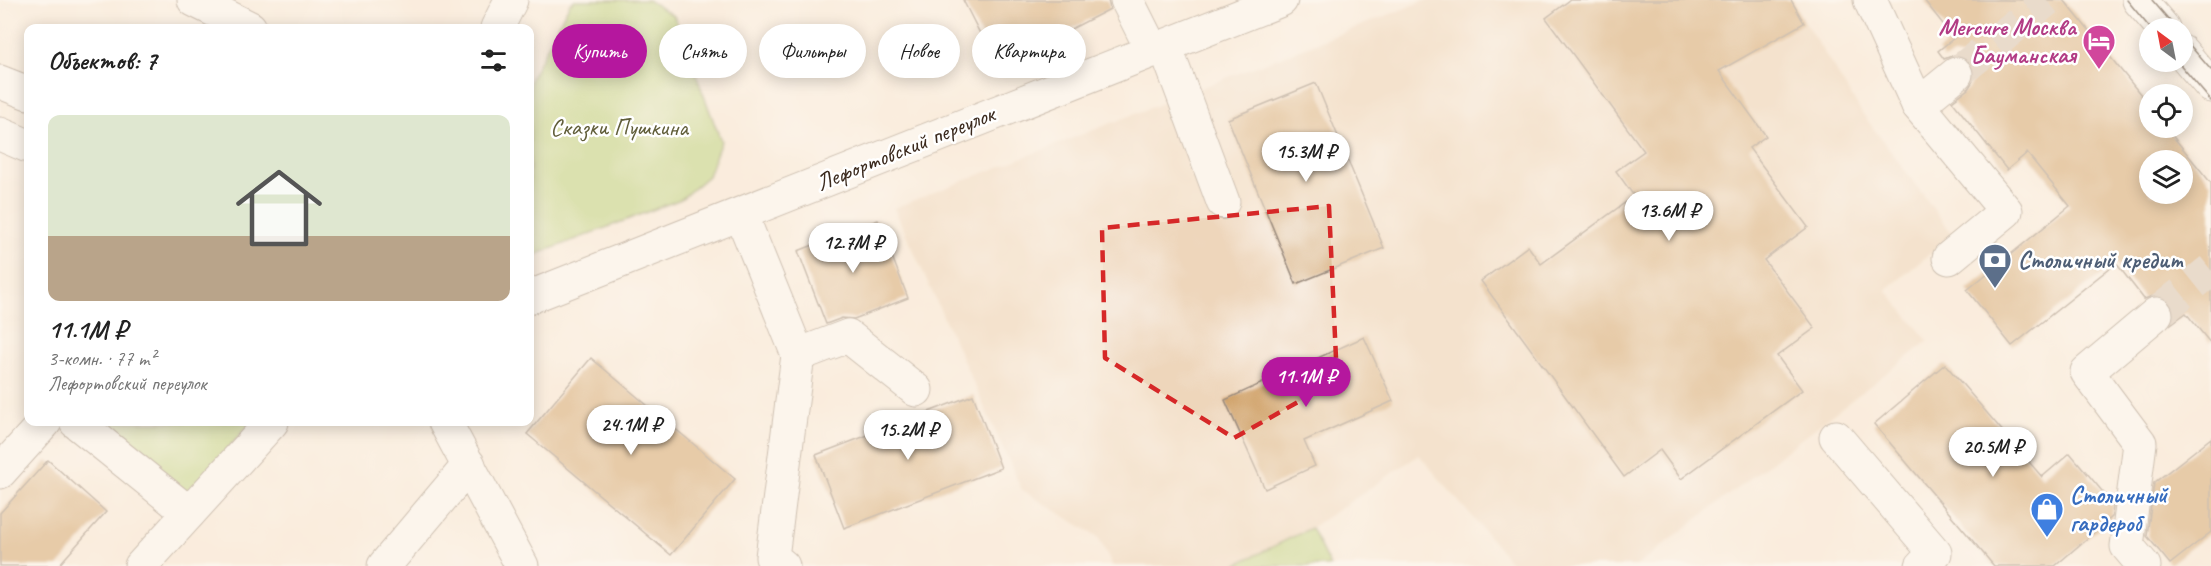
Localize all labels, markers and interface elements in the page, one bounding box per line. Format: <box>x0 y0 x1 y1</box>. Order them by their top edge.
place label: Mercure Москва Бауманская <box>1938 12 2077 70</box>
north arrow <box>2139 18 2193 72</box>
map controls <box>2139 18 2193 204</box>
hotel icon: Mercure Москва Бауманская <box>2081 23 2117 70</box>
chip: Купить <box>552 24 647 78</box>
chip: Снять <box>659 24 747 78</box>
chip: Фильтры <box>759 24 866 78</box>
chip: Новое <box>878 24 960 78</box>
chip: Квартира <box>972 24 1086 78</box>
text: Объектов: 7 <box>48 44 157 77</box>
icon: filters <box>477 44 510 77</box>
button: locate <box>2139 84 2193 138</box>
street label: Лефортовский переулок <box>811 98 1001 197</box>
park label: Сказки Пушкина <box>550 112 689 142</box>
pin: 15.3M ₽ <box>1251 132 1361 183</box>
text: 15.3M ₽ <box>1276 139 1336 164</box>
button: layers <box>2139 150 2193 204</box>
icon: home <box>225 154 333 262</box>
pin: 13.6M ₽ <box>1614 191 1724 242</box>
text: 13.6M ₽ <box>1638 198 1700 223</box>
pin: 12.7M ₽ <box>798 223 908 274</box>
text: 12.7M ₽ <box>823 230 883 255</box>
bank icon: Столичный кредит <box>1977 242 2013 289</box>
place label: Столичный кредит <box>2018 245 2184 275</box>
text: 11.1M ₽ <box>48 313 127 346</box>
text: 3-комн. · 77 m² <box>48 346 156 371</box>
pin: 11.1M ₽ <box>1251 357 1361 408</box>
text: 11.1M ₽ <box>1276 364 1336 389</box>
text: Лефортовский переулок <box>48 371 206 396</box>
pin: 24.1M ₽ <box>576 405 686 456</box>
pin: 15.2M ₽ <box>853 410 963 461</box>
text: 24.1M ₽ <box>601 412 661 437</box>
text: 15.2M ₽ <box>878 417 938 442</box>
pin: 20.5M ₽ <box>1938 427 2048 478</box>
text: 20.5M ₽ <box>1963 434 2023 459</box>
place label: Столичный гардероб <box>2070 480 2169 538</box>
shop icon: Столичный гардероб <box>2029 491 2065 538</box>

